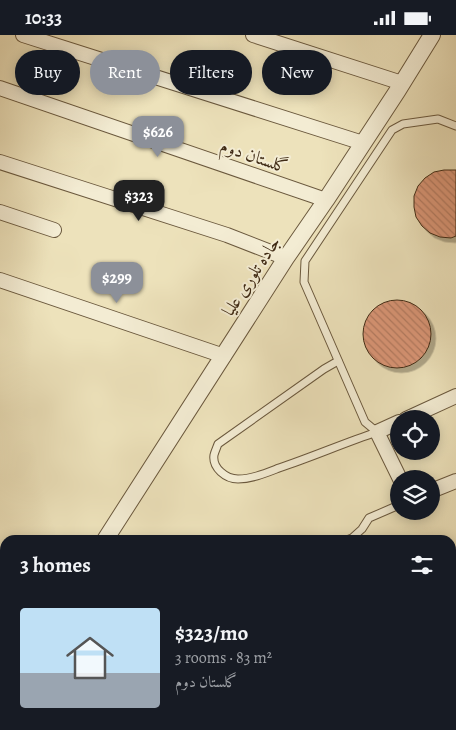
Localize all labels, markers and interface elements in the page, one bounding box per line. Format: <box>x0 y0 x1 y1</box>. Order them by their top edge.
text: 10:33 <box>25 5 62 31</box>
chip: Buy <box>15 50 80 95</box>
chip: Rent <box>90 50 160 95</box>
chip: Filters <box>170 50 252 95</box>
chip: New <box>262 50 332 95</box>
pin: $626 <box>128 115 188 158</box>
text: $626 <box>143 121 173 143</box>
street label: گلستان دوم <box>216 133 291 183</box>
pin: $323 <box>109 179 169 222</box>
text: $323 <box>125 185 153 207</box>
street label: جاده تلوری علیا <box>216 231 286 321</box>
pin: $299 <box>87 261 147 304</box>
text: $299 <box>102 267 132 289</box>
map controls <box>390 410 440 520</box>
button: locate <box>390 410 440 460</box>
button: layers <box>390 470 440 520</box>
text: 3 homes <box>20 551 91 579</box>
icon: filters <box>408 551 436 579</box>
text: $323/mo <box>175 619 248 647</box>
icon: home <box>60 628 120 688</box>
text: 3 rooms · 83 m² <box>175 647 272 669</box>
text: گلستان دوم <box>175 671 237 693</box>

